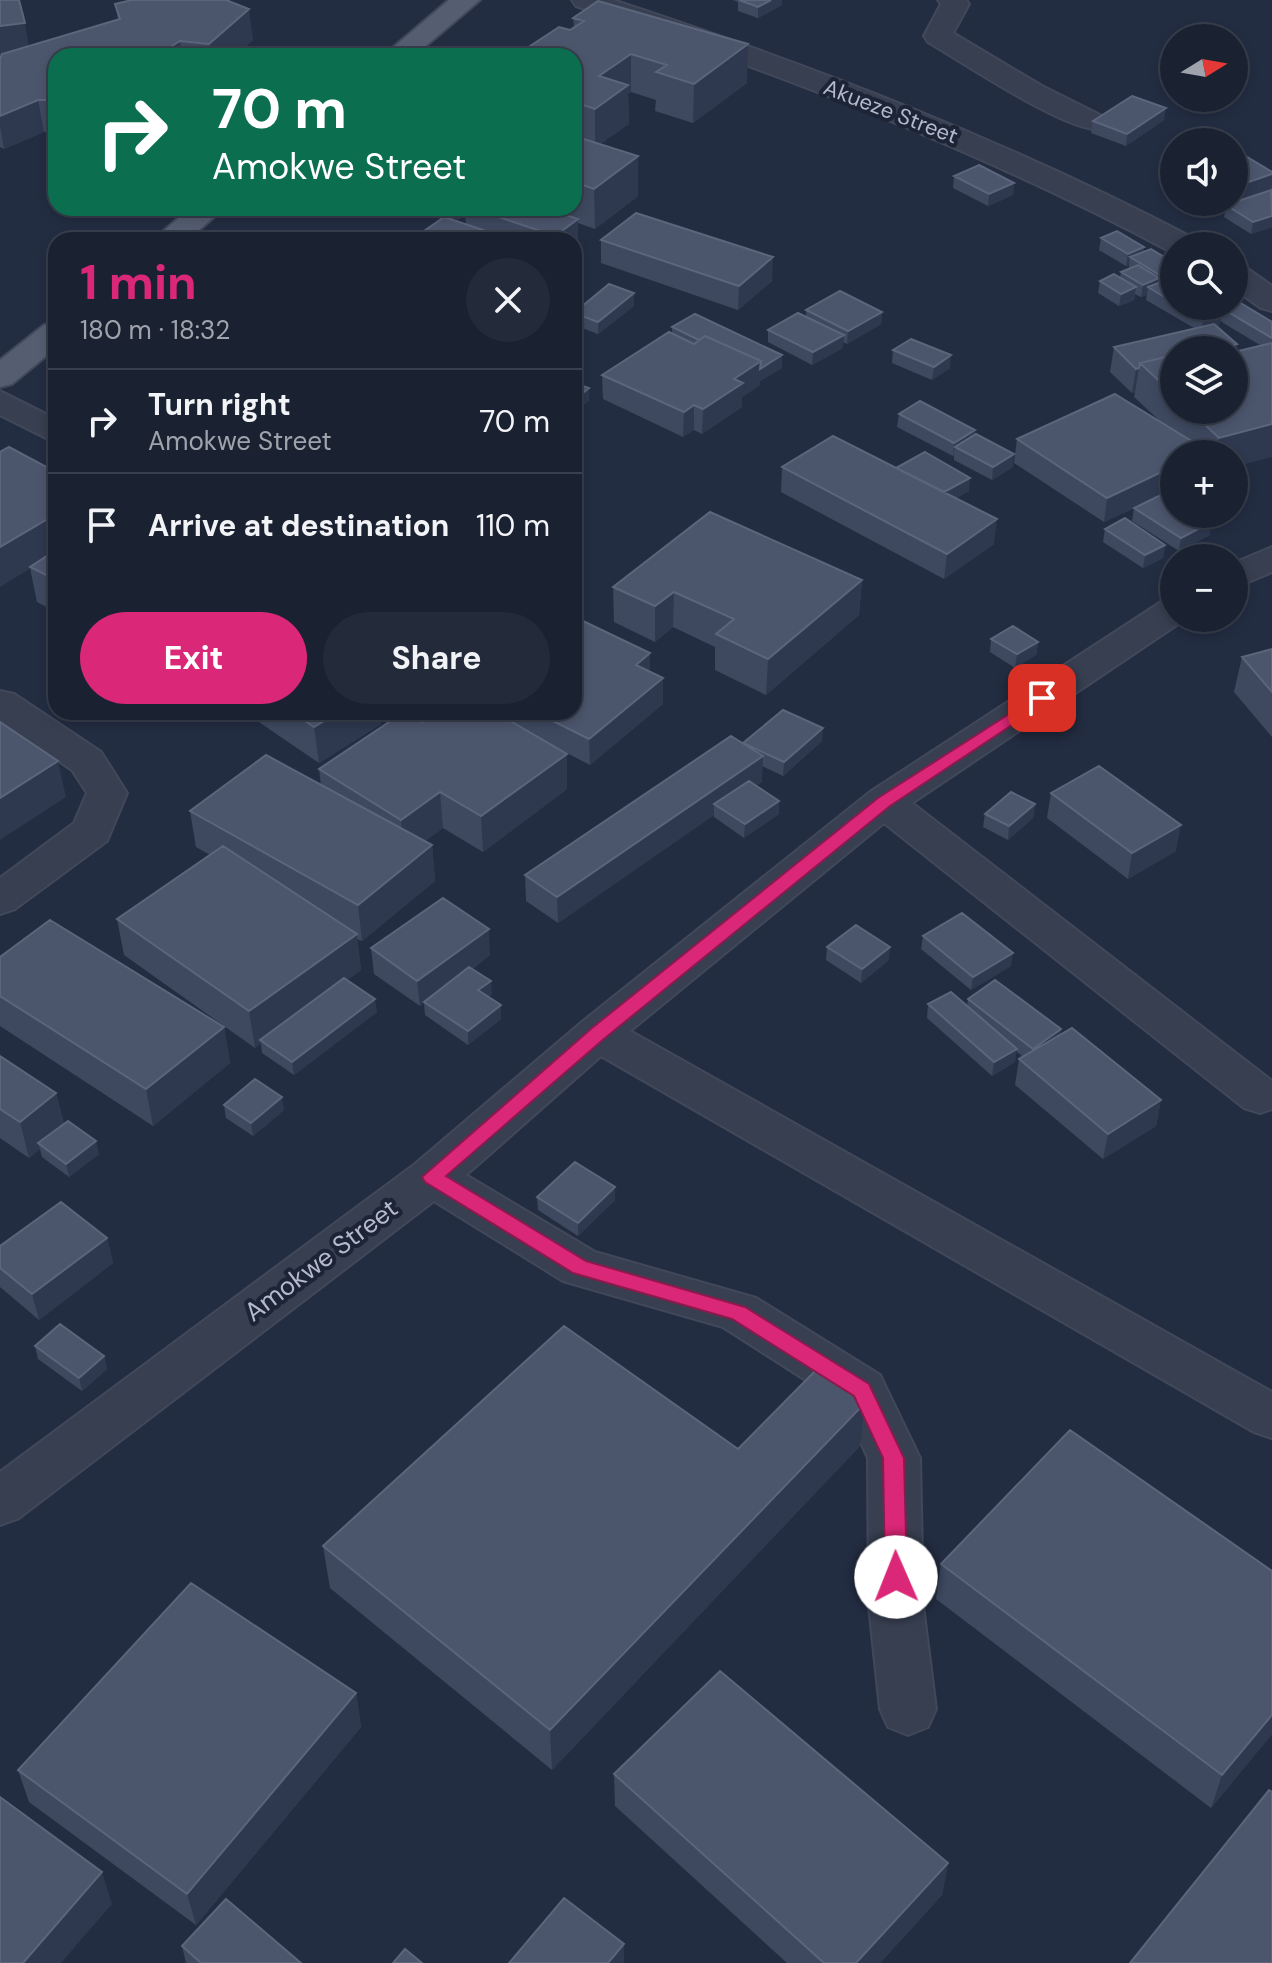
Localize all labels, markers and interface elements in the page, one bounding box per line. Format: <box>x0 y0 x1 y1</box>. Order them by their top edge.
north arrow <box>1160 24 1248 112</box>
map controls <box>1160 24 1248 632</box>
text: 70 m <box>212 72 347 145</box>
street label: Akueze Street <box>820 73 962 150</box>
icon: right <box>80 80 184 184</box>
button: sound <box>1160 128 1248 216</box>
text: Amokwe Street <box>212 143 466 190</box>
button: search <box>1160 232 1248 320</box>
text: 1 min <box>80 251 197 314</box>
button: close <box>466 258 550 342</box>
text: 180 m · 18:32 <box>80 313 230 347</box>
button: layers <box>1160 336 1248 424</box>
text: Turn right <box>148 385 291 424</box>
icon: right <box>80 399 124 443</box>
text: 70 m <box>479 402 550 441</box>
text: Amokwe Street <box>148 424 332 458</box>
button: + <box>1160 440 1248 528</box>
icon: arrive <box>80 503 124 547</box>
text: Arrive at destination <box>148 506 449 545</box>
text: 110 m <box>476 506 550 545</box>
button: − <box>1160 544 1248 632</box>
button: Exit <box>80 612 307 704</box>
button: Share <box>323 612 550 704</box>
pin <box>1008 664 1076 732</box>
icon: arrive <box>1020 676 1064 720</box>
street label: Amokwe Street <box>237 1191 405 1329</box>
position arrow <box>854 1535 938 1619</box>

